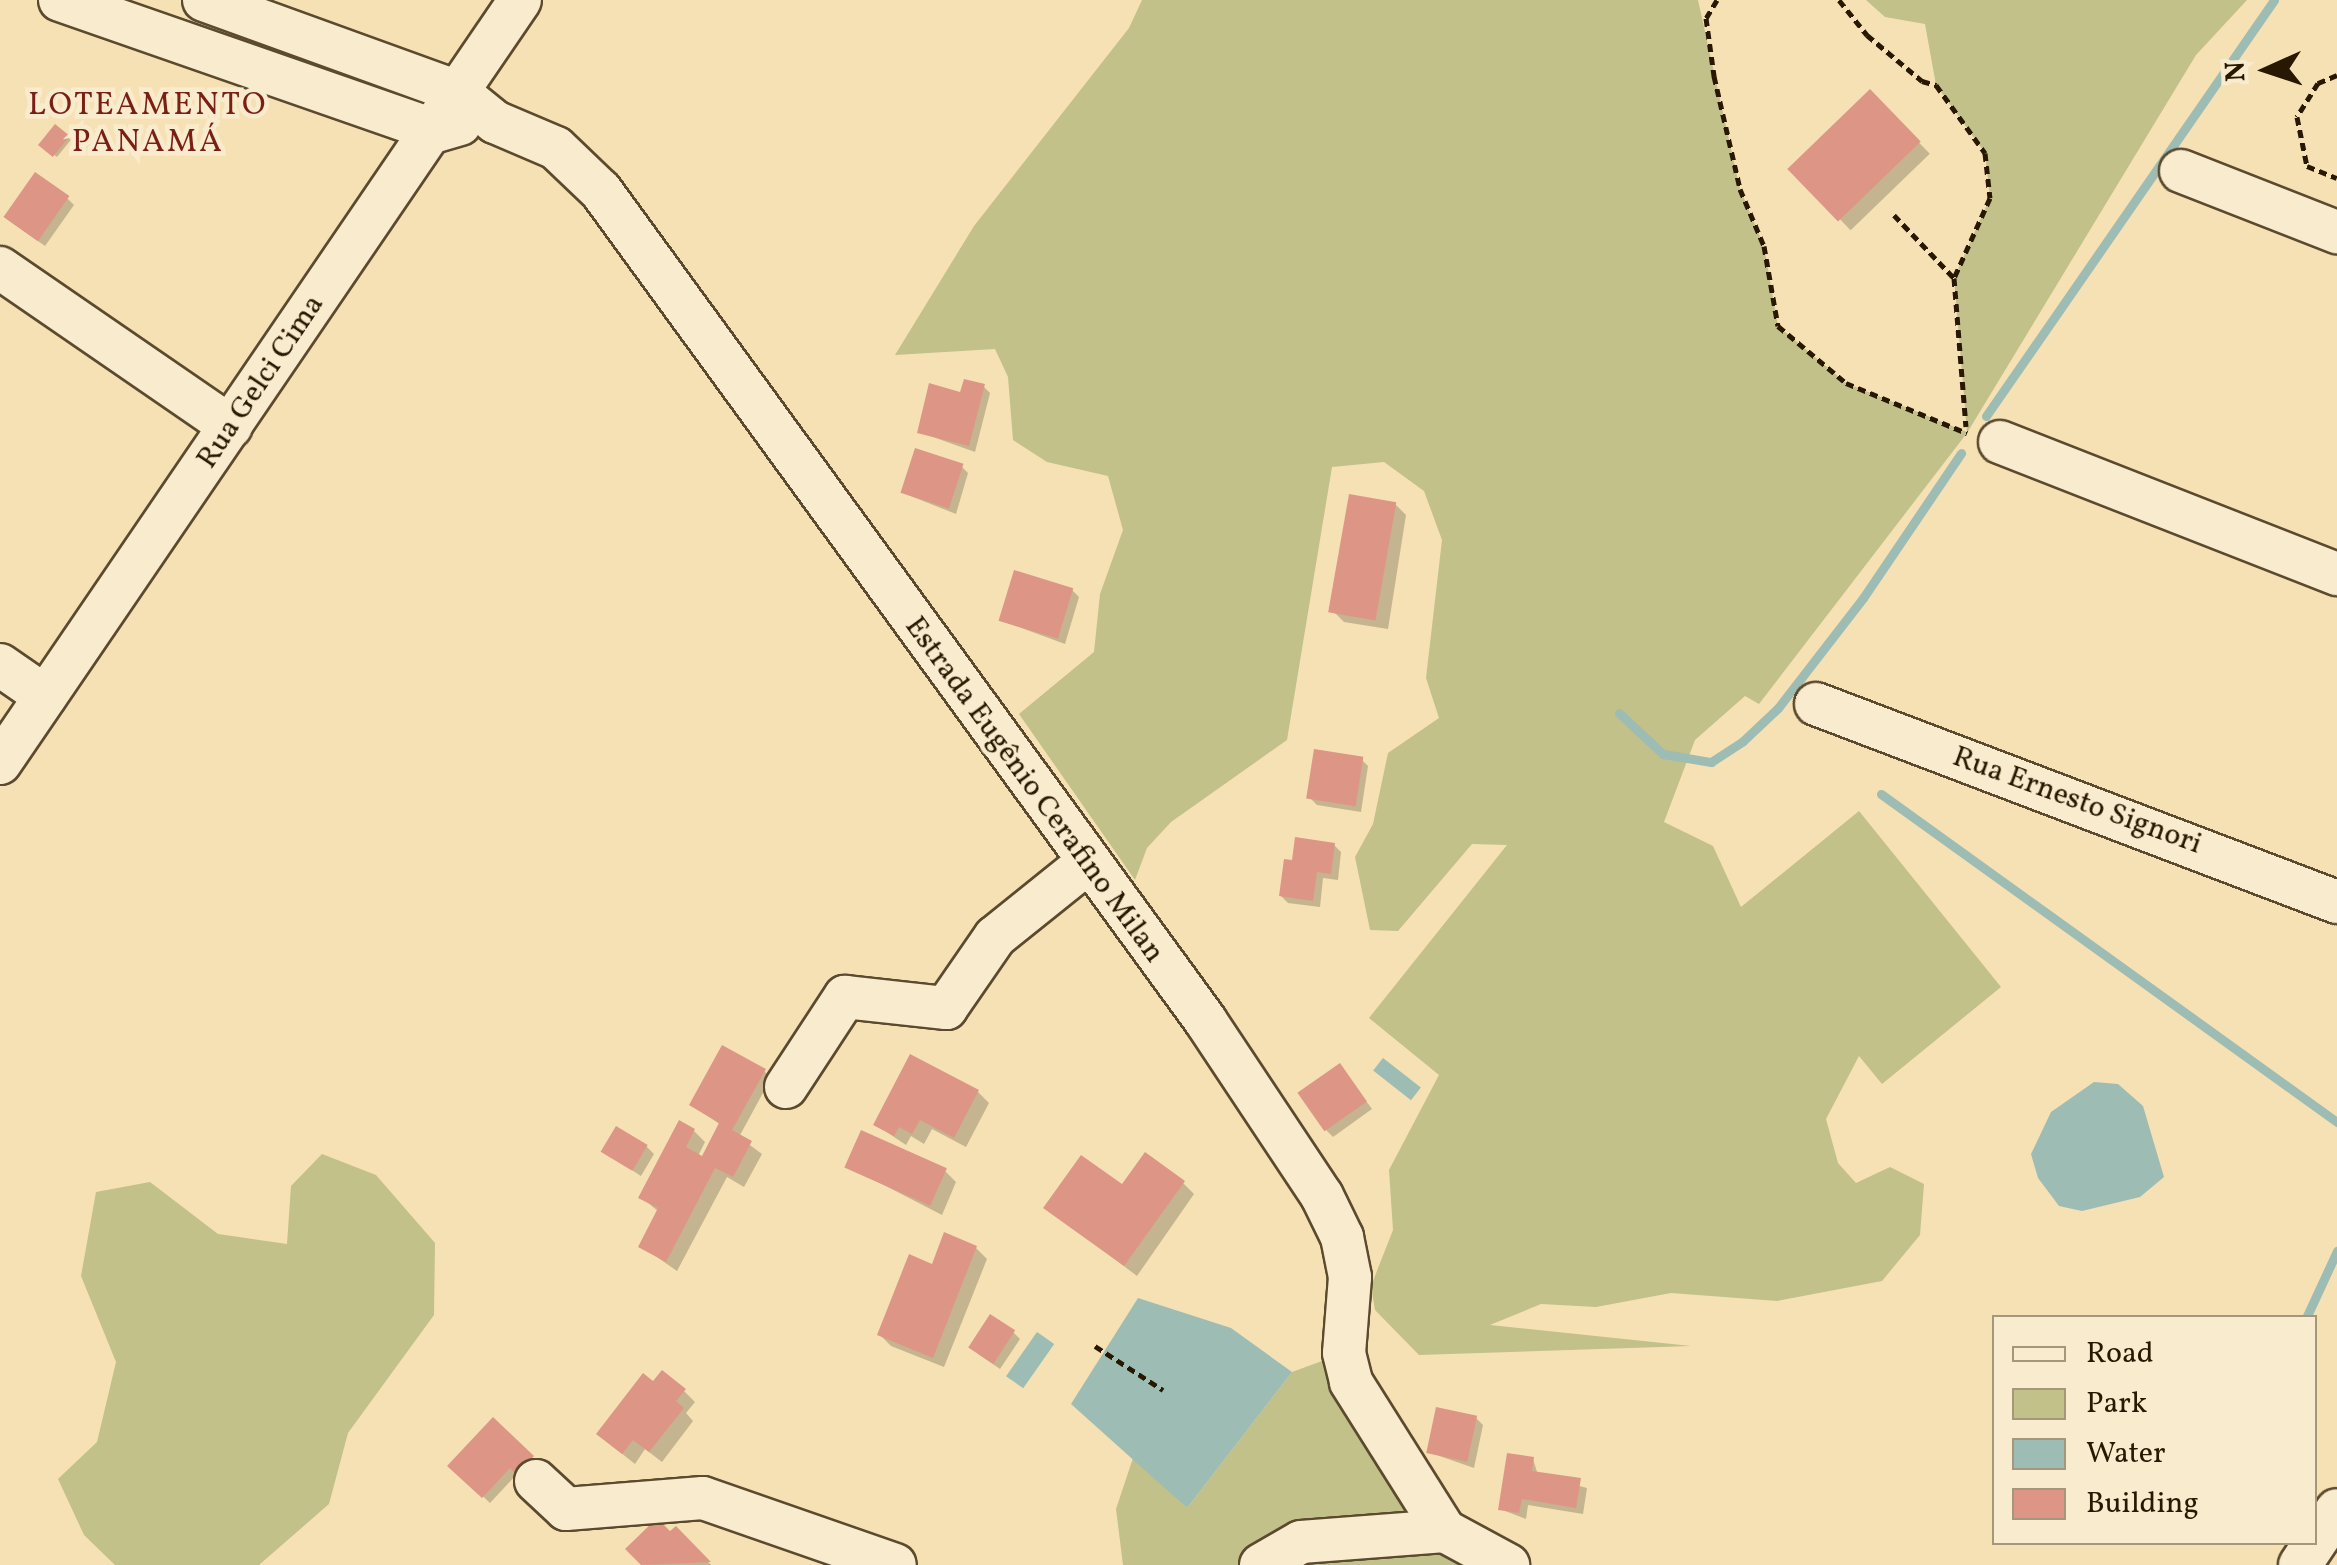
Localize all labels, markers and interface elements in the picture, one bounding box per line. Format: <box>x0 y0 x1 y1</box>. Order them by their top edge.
north arrow <box>2217 20 2317 120</box>
text: N <box>2217 60 2257 83</box>
district label: LOTEAMENTO PANAMÁ <box>28 88 268 163</box>
street label: Rua Gelci Cima <box>190 288 332 476</box>
street label: Estrada Eugênio Cerafino Milan <box>896 610 1172 970</box>
street label: Rua Ernesto Signori <box>1947 739 2207 863</box>
legend <box>1992 1315 2317 1545</box>
text: Road <box>2086 1333 2154 1375</box>
text: Park <box>2086 1383 2147 1425</box>
text: Water <box>2086 1433 2166 1475</box>
text: Building <box>2086 1483 2199 1525</box>

